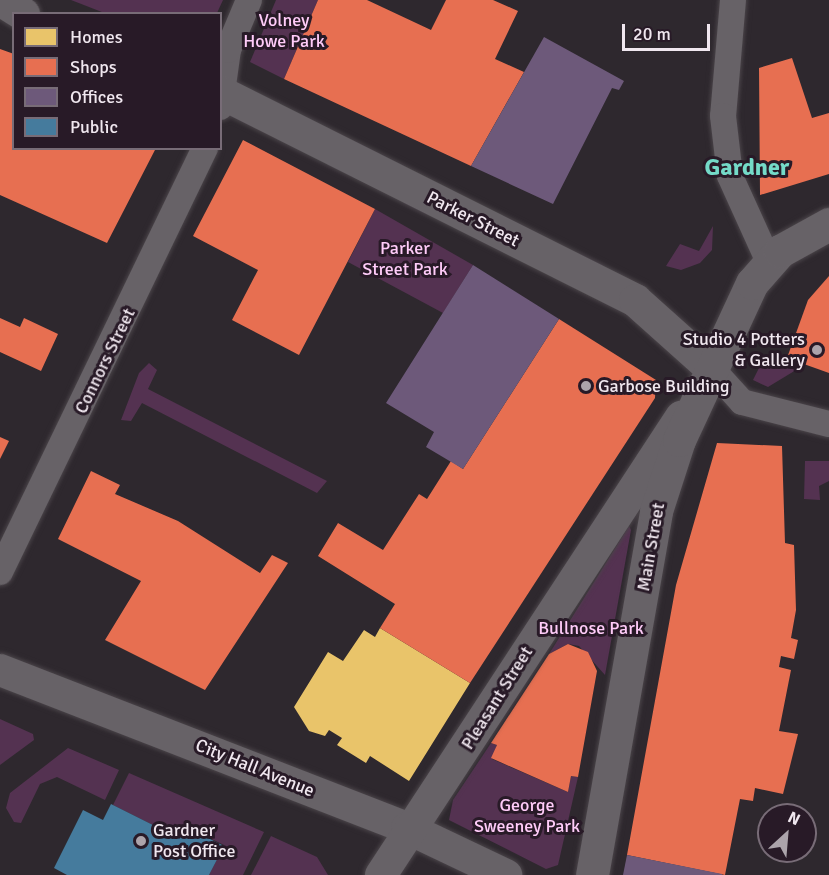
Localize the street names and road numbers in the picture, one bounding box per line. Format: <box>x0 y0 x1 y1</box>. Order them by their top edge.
street label: Parker Street <box>423 187 523 251</box>
street label: Connors Street <box>70 305 140 417</box>
street label: Main Street <box>633 501 669 593</box>
street label: Pleasant Street <box>457 642 537 754</box>
street label: City Hall Avenue <box>192 734 318 802</box>

